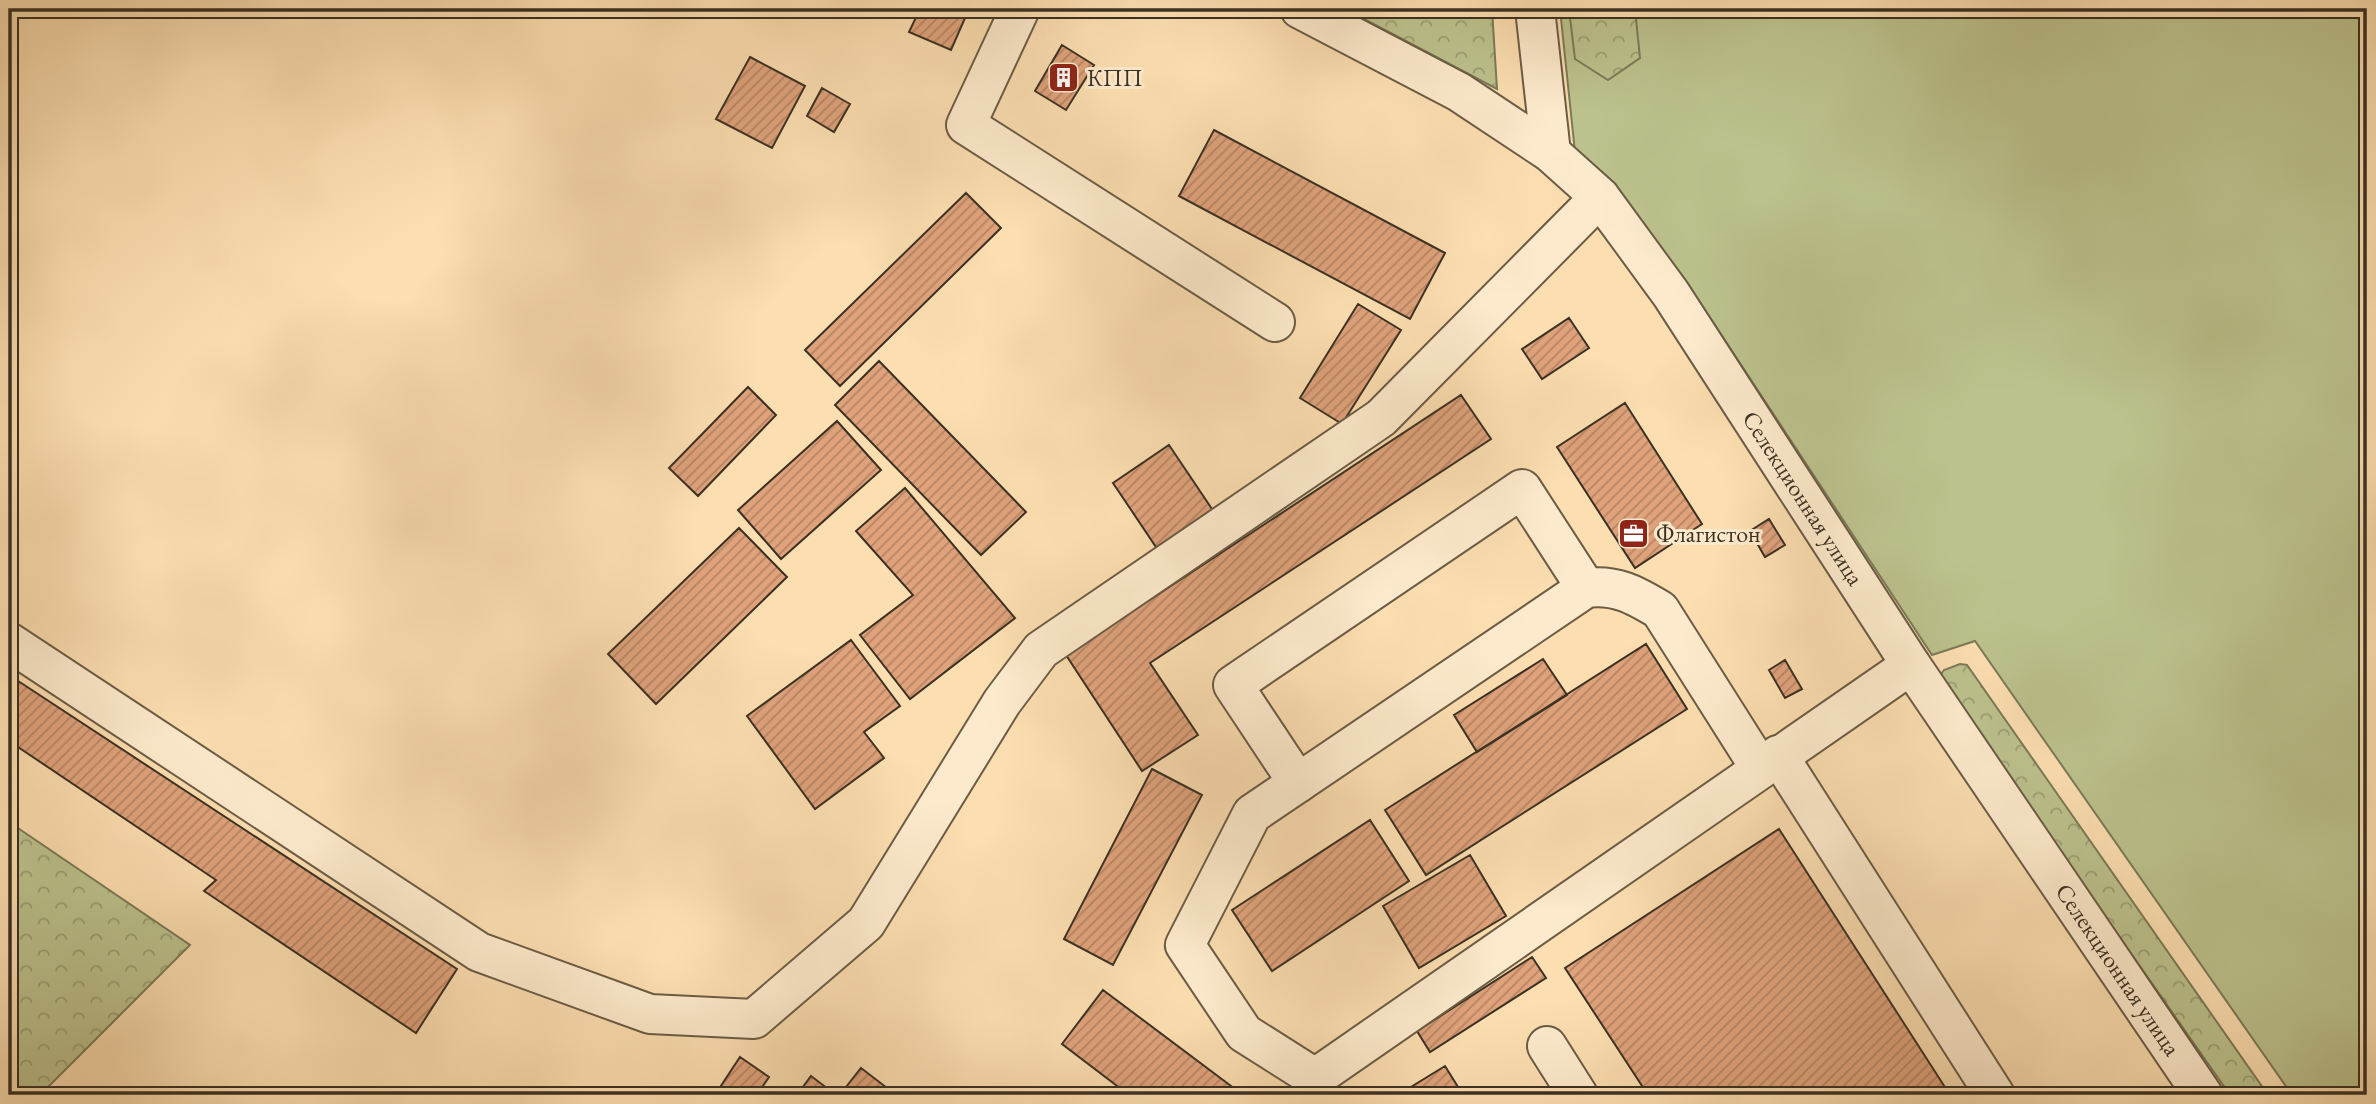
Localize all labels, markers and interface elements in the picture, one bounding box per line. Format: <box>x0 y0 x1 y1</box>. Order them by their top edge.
building icon: КПП <box>1047 61 1081 95</box>
place label: КПП <box>1087 62 1143 93</box>
street label: Селекционная улица <box>1736 405 1872 591</box>
office icon: Флагистон <box>1616 517 1650 551</box>
place label: Флагистон <box>1656 518 1761 549</box>
street label: Селекционная улица <box>2049 877 2188 1062</box>

